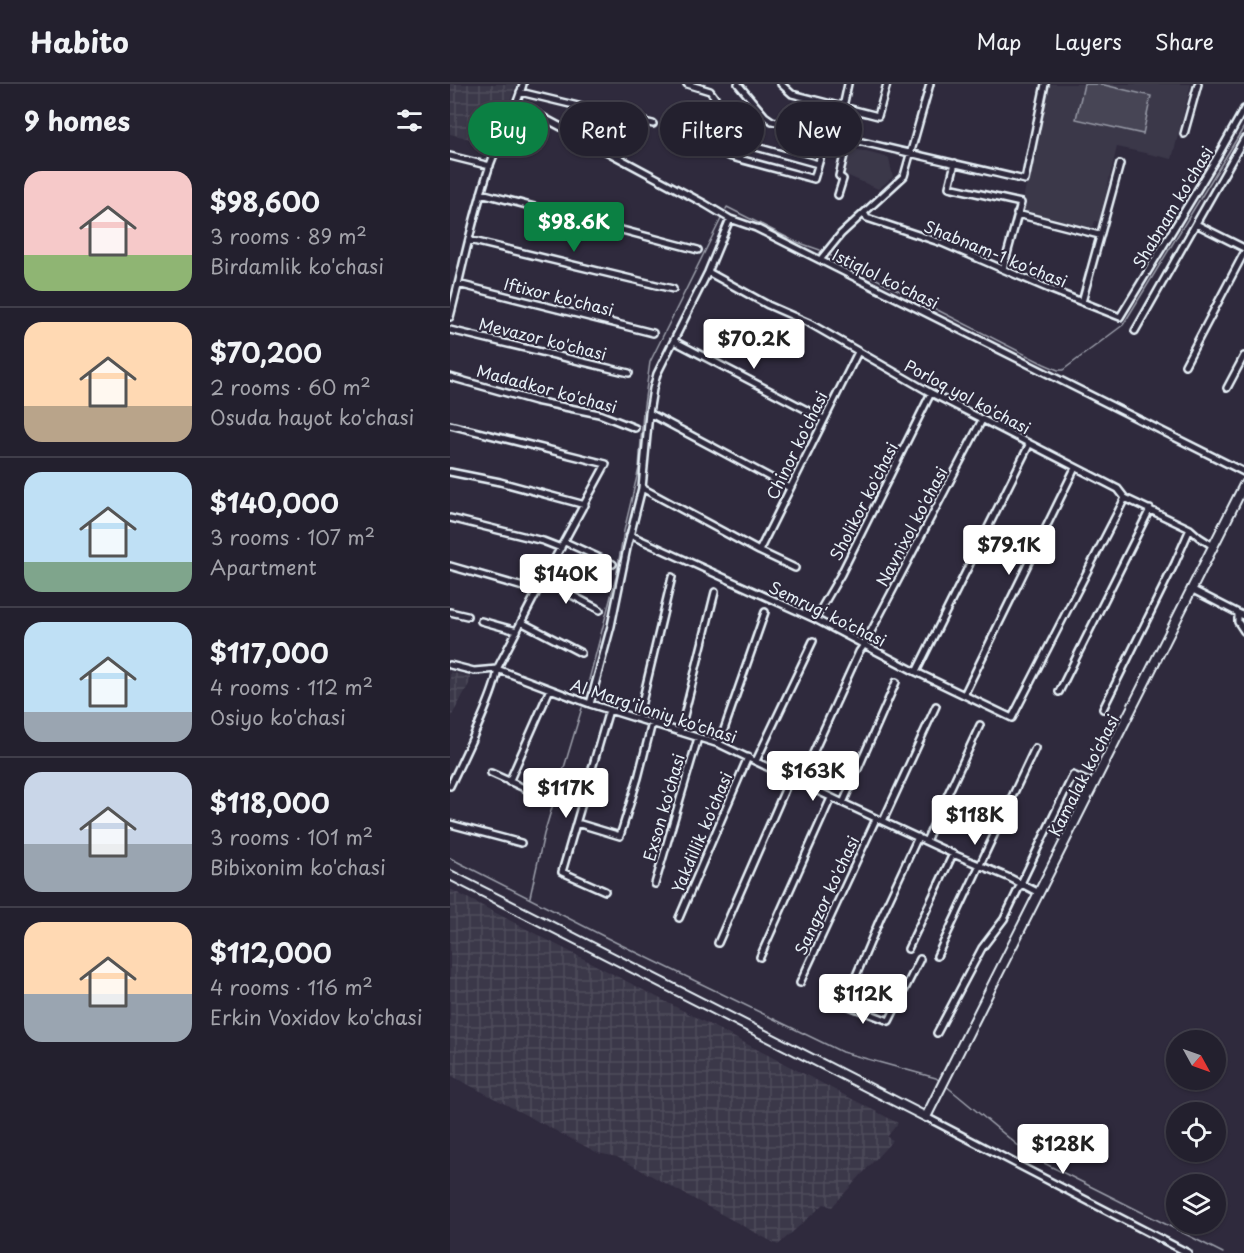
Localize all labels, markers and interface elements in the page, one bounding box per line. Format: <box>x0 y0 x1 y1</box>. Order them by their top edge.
text: Habito <box>30 20 129 63</box>
text: Map <box>977 25 1021 57</box>
text: Layers <box>1054 25 1122 57</box>
text: Share <box>1155 25 1214 57</box>
text: 9 homes <box>24 101 130 140</box>
chip: Buy <box>468 102 548 156</box>
chip: Rent <box>560 102 648 156</box>
chip: Filters <box>660 102 764 156</box>
chip: New <box>776 102 862 156</box>
icon: filters <box>393 104 426 137</box>
street label: Shabnam ko'chasi <box>1126 141 1218 273</box>
text: $98,600 <box>210 182 320 221</box>
icon: home <box>72 195 144 267</box>
pin: $98.6K <box>525 202 623 253</box>
text: $98.6K <box>538 206 610 236</box>
street label: Shabnam-1 ko'chasi <box>921 213 1071 293</box>
text: 3 rooms · 89 m² <box>210 221 367 251</box>
street label: Istiqlol ko'chasi <box>829 242 943 314</box>
text: Birdamlik ko'chasi <box>210 251 384 281</box>
street label: Iftixor ko'chasi <box>502 271 616 321</box>
street label: Mevazor ko'chasi <box>477 311 609 365</box>
pin: $70.2K <box>705 319 803 370</box>
text: $70.2K <box>718 323 790 353</box>
text: $70,200 <box>210 333 322 372</box>
icon: home <box>72 346 144 418</box>
street label: Porloq yol ko'chasi <box>901 353 1035 439</box>
street label: Madadkor ko'chasi <box>474 358 620 418</box>
text: 2 rooms · 60 m² <box>210 372 371 402</box>
street label: Chinor ko'chasi <box>759 387 833 503</box>
text: Osuda hayot ko'chasi <box>210 402 414 432</box>
street label: Sholikor ko'chasi <box>823 438 903 564</box>
street label: Navnixol ko'chasi <box>869 462 953 590</box>
text: $140,000 <box>210 483 339 522</box>
icon: home <box>72 496 144 568</box>
text: 3 rooms · 107 m² <box>210 522 375 552</box>
pin: $79.1K <box>960 525 1058 576</box>
text: $79.1K <box>977 529 1041 559</box>
text: Apartment <box>210 552 317 582</box>
pin: $140K <box>524 554 608 605</box>
text: $140K <box>534 558 598 588</box>
street label: Semrug' ko'chasi <box>765 574 891 652</box>
text: $117,000 <box>210 633 329 672</box>
icon: home <box>72 646 144 718</box>
text: 4 rooms · 112 m² <box>210 672 373 702</box>
street label: Al Marg'iloniy ko'chasi <box>568 672 740 748</box>
text: Osiyo ko'chasi <box>210 702 346 732</box>
street label: Kamalak ko'chasi <box>1042 710 1124 840</box>
street label: Exson ko'chasi <box>636 750 690 864</box>
pin: $163K <box>771 751 855 802</box>
text: $163K <box>781 755 845 785</box>
pin: $117K <box>524 768 608 819</box>
street label: Yakdillik ko'chasi <box>665 768 737 896</box>
text: $117K <box>537 772 595 802</box>
text: $118,000 <box>210 783 330 822</box>
pin: $118K <box>933 795 1017 846</box>
icon: home <box>72 796 144 868</box>
text: $118K <box>946 799 1004 829</box>
text: 3 rooms · 101 m² <box>210 822 373 852</box>
street label: Sangzor ko'chasi <box>788 831 864 959</box>
text: Bibixonim ko'chasi <box>210 852 386 882</box>
text: $112,000 <box>210 933 332 972</box>
icon: home <box>72 946 144 1018</box>
text: 4 rooms · 116 m² <box>210 972 373 1002</box>
pin: $112K <box>821 974 905 1025</box>
text: $112K <box>833 978 893 1008</box>
text: Erkin Voxidov ko'chasi <box>210 1002 422 1032</box>
north arrow <box>1166 1030 1226 1090</box>
map controls <box>1166 1030 1226 1234</box>
button: locate <box>1166 1102 1226 1162</box>
pin: $128K <box>1021 1124 1105 1175</box>
text: $128K <box>1031 1128 1095 1158</box>
button: layers <box>1166 1174 1226 1234</box>

